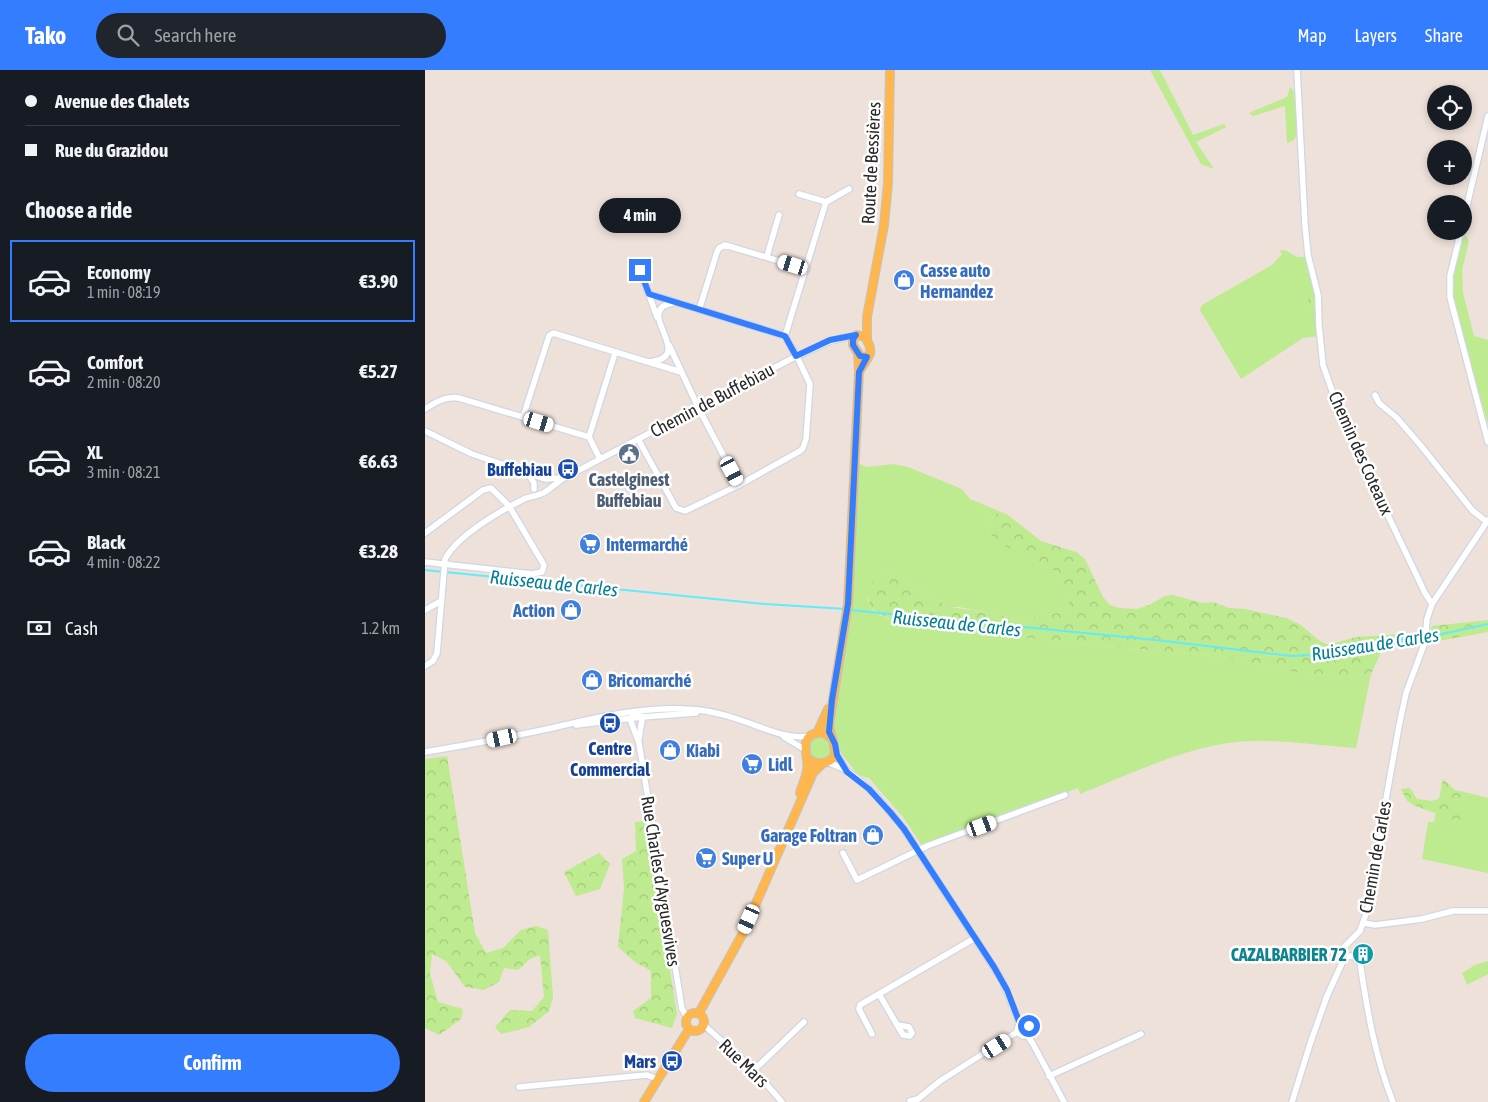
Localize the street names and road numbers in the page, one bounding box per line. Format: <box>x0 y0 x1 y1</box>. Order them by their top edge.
street label: Route de Bessières <box>857 101 885 225</box>
street label: Chemin de Buffebiau <box>646 358 778 442</box>
street label: Chemin des Coteaux <box>1324 388 1398 518</box>
street label: Rue Charles d'Ayguesvives <box>637 794 685 968</box>
street label: Chemin de Carles <box>1355 799 1395 915</box>
street label: Rue Mars <box>715 1034 773 1092</box>

